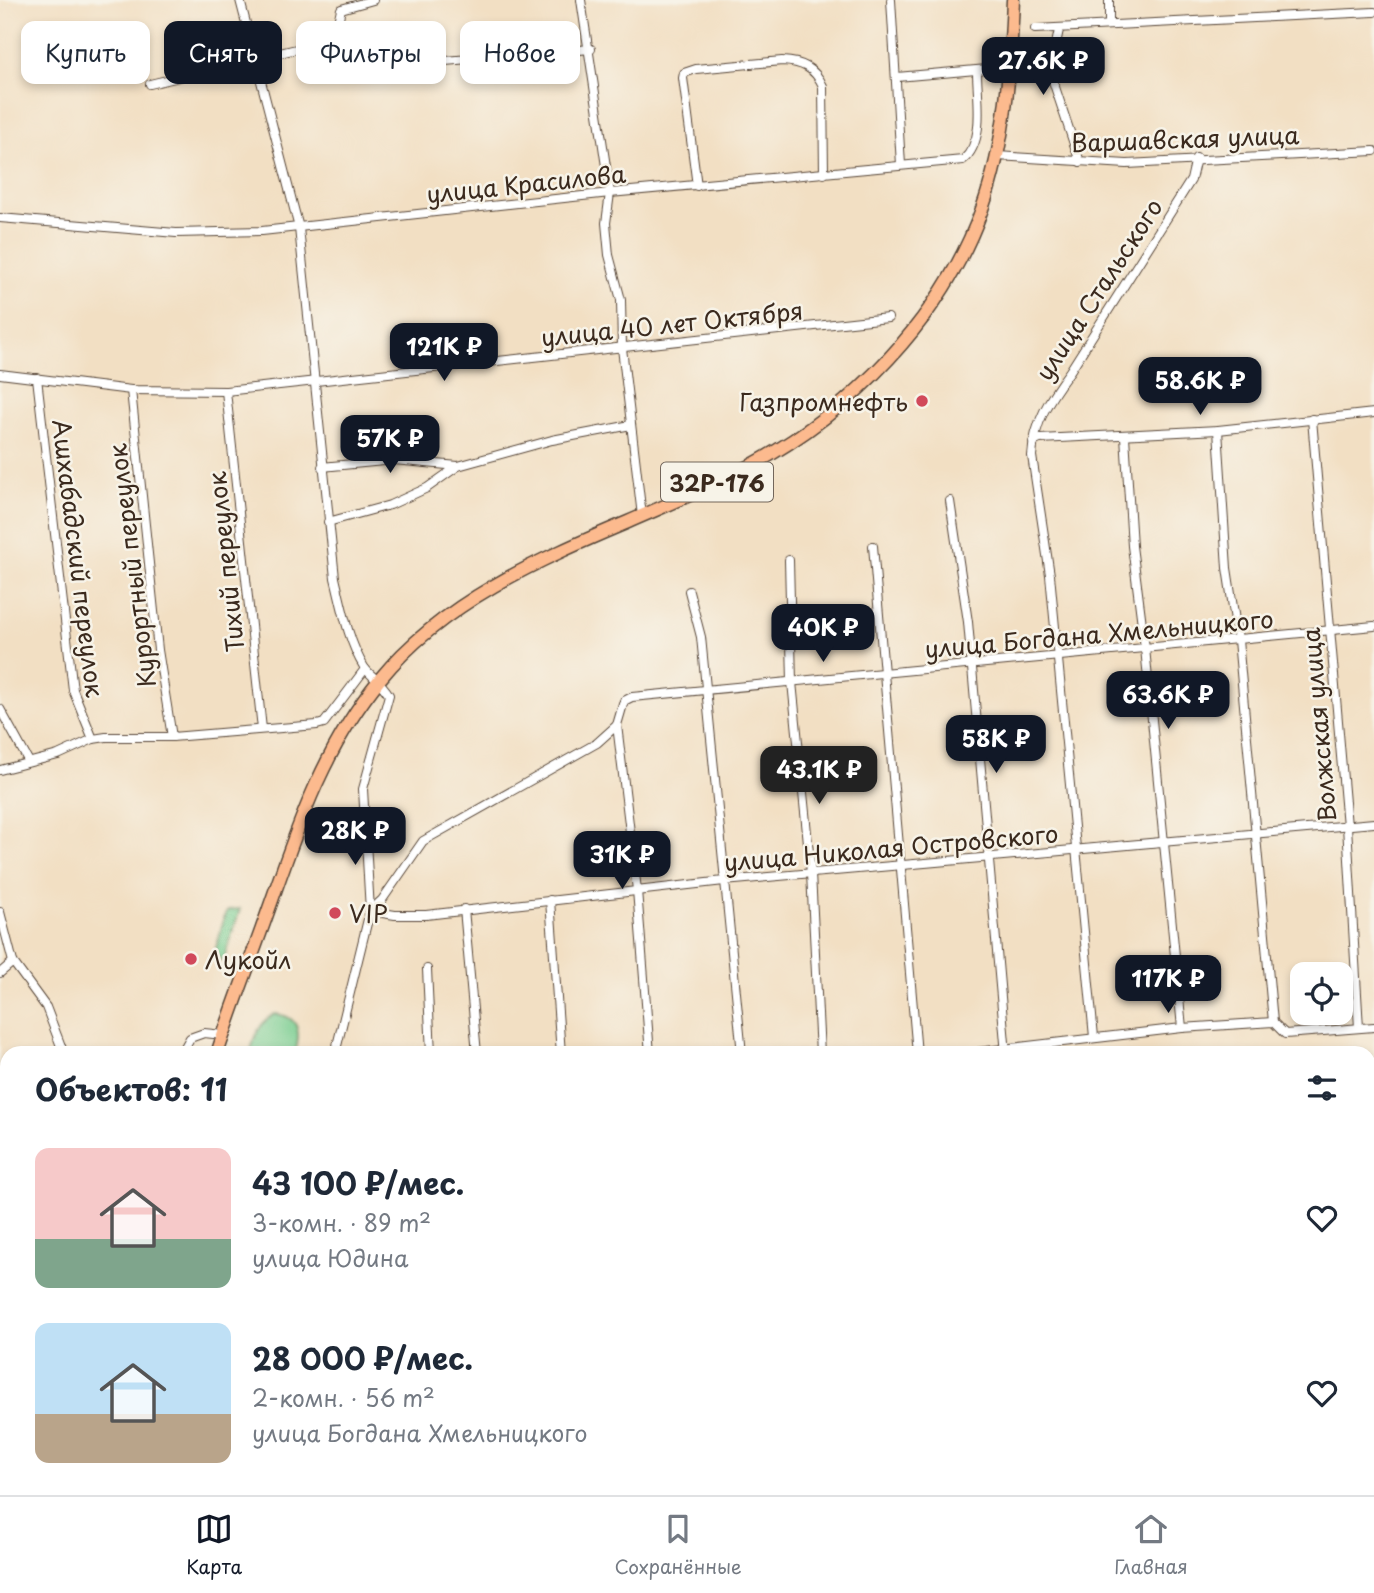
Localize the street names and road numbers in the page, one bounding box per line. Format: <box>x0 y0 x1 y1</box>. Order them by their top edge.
street label: Варшавская улица <box>1070 116 1300 160</box>
street label: улица Красилова <box>424 155 628 211</box>
street label: улица Стальского <box>1025 191 1171 387</box>
street label: улица 40 лет Октября <box>539 291 805 355</box>
street label: Ашхабадский переулок <box>44 417 114 700</box>
street label: Курортный переулок <box>98 441 164 690</box>
road number: 32Р-176 <box>661 462 773 502</box>
street label: Тихий переулок <box>198 469 252 654</box>
street label: улица Богдана Хмельницкого <box>923 600 1275 666</box>
street label: Волжская улица <box>1292 626 1344 824</box>
street label: улица Николая Островского <box>722 814 1060 880</box>

